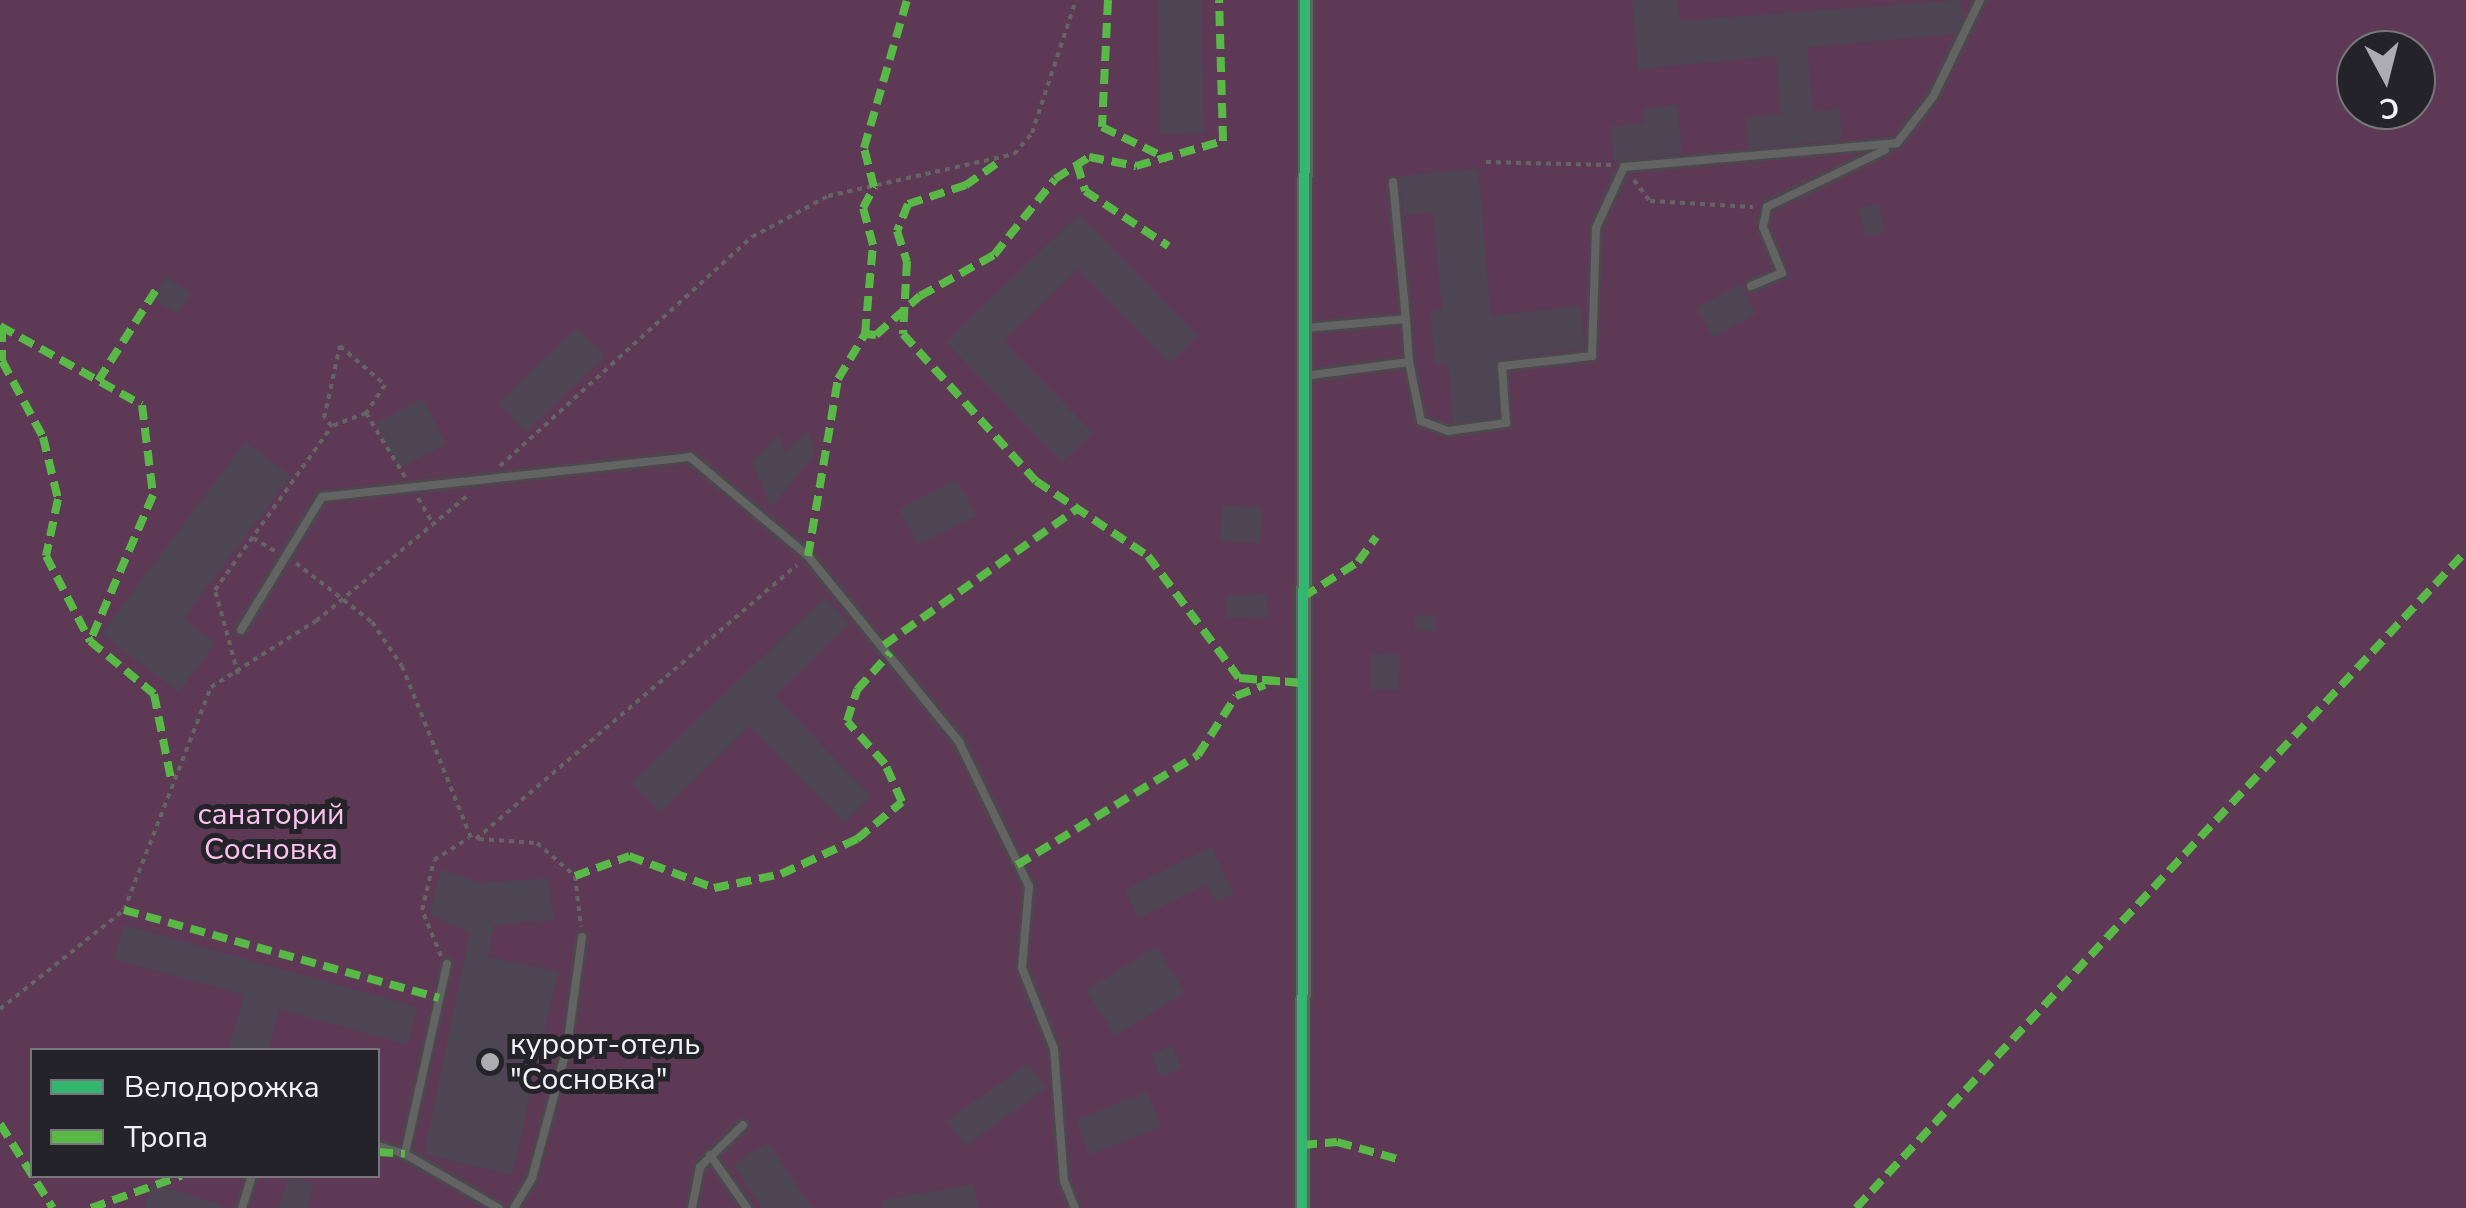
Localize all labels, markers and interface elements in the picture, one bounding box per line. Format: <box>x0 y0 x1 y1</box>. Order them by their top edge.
north arrow <box>2336 30 2436 130</box>
text: С <box>2378 88 2401 128</box>
park label: санаторий Сосновка <box>197 797 345 868</box>
place label: курорт-отель "Сосновка" <box>510 1027 700 1098</box>
legend <box>30 1048 380 1178</box>
marker: курорт-отель "Сосновка" <box>479 1051 501 1073</box>
text: Велодорожка <box>124 1067 320 1108</box>
text: Тропа <box>124 1117 208 1158</box>

